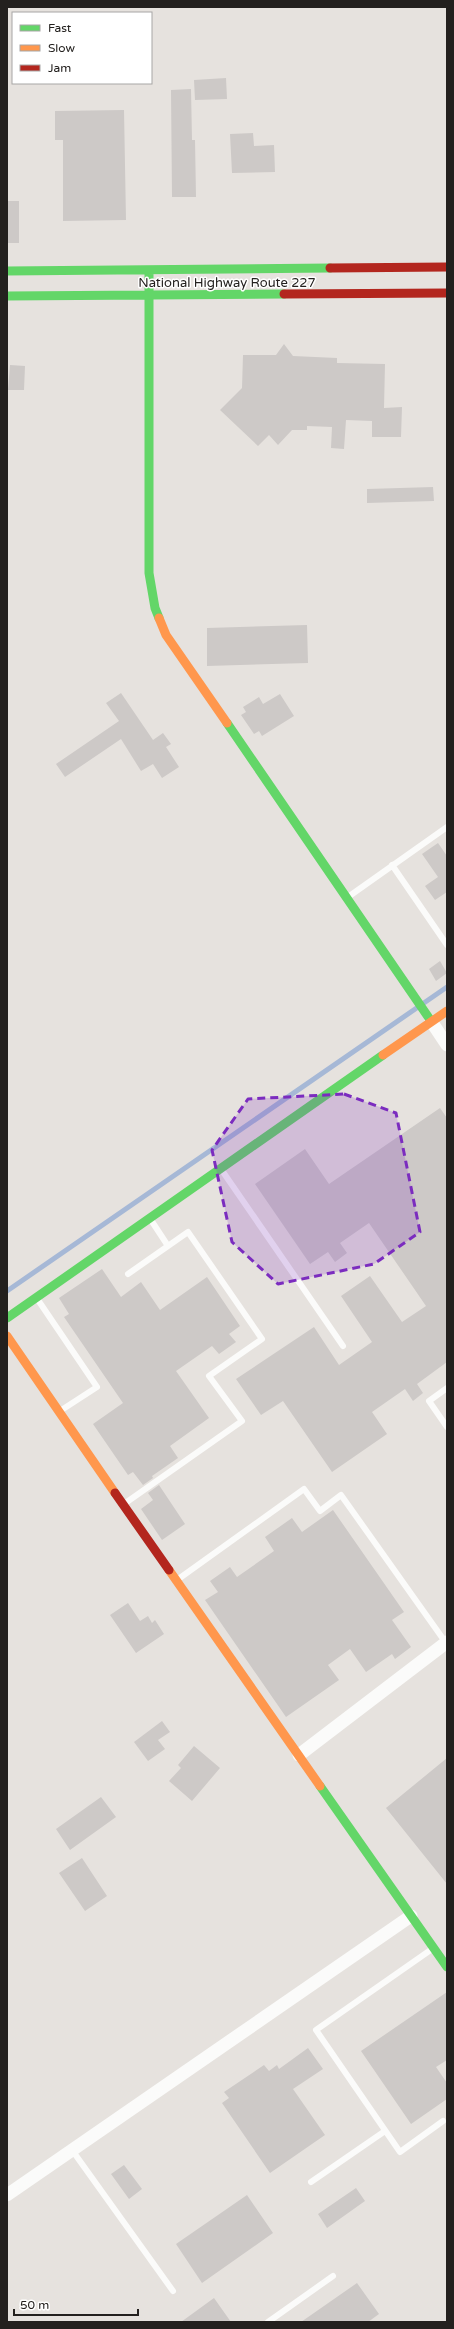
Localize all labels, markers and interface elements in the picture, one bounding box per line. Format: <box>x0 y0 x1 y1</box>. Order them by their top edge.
legend <box>12 12 152 84</box>
text: Fast <box>48 21 72 35</box>
text: Slow <box>48 41 75 55</box>
text: Jam <box>48 61 71 75</box>
street label: National Highway Route 227 <box>138 275 316 291</box>
scale bar <box>14 2291 138 2317</box>
text: 50 m <box>20 2298 49 2312</box>

